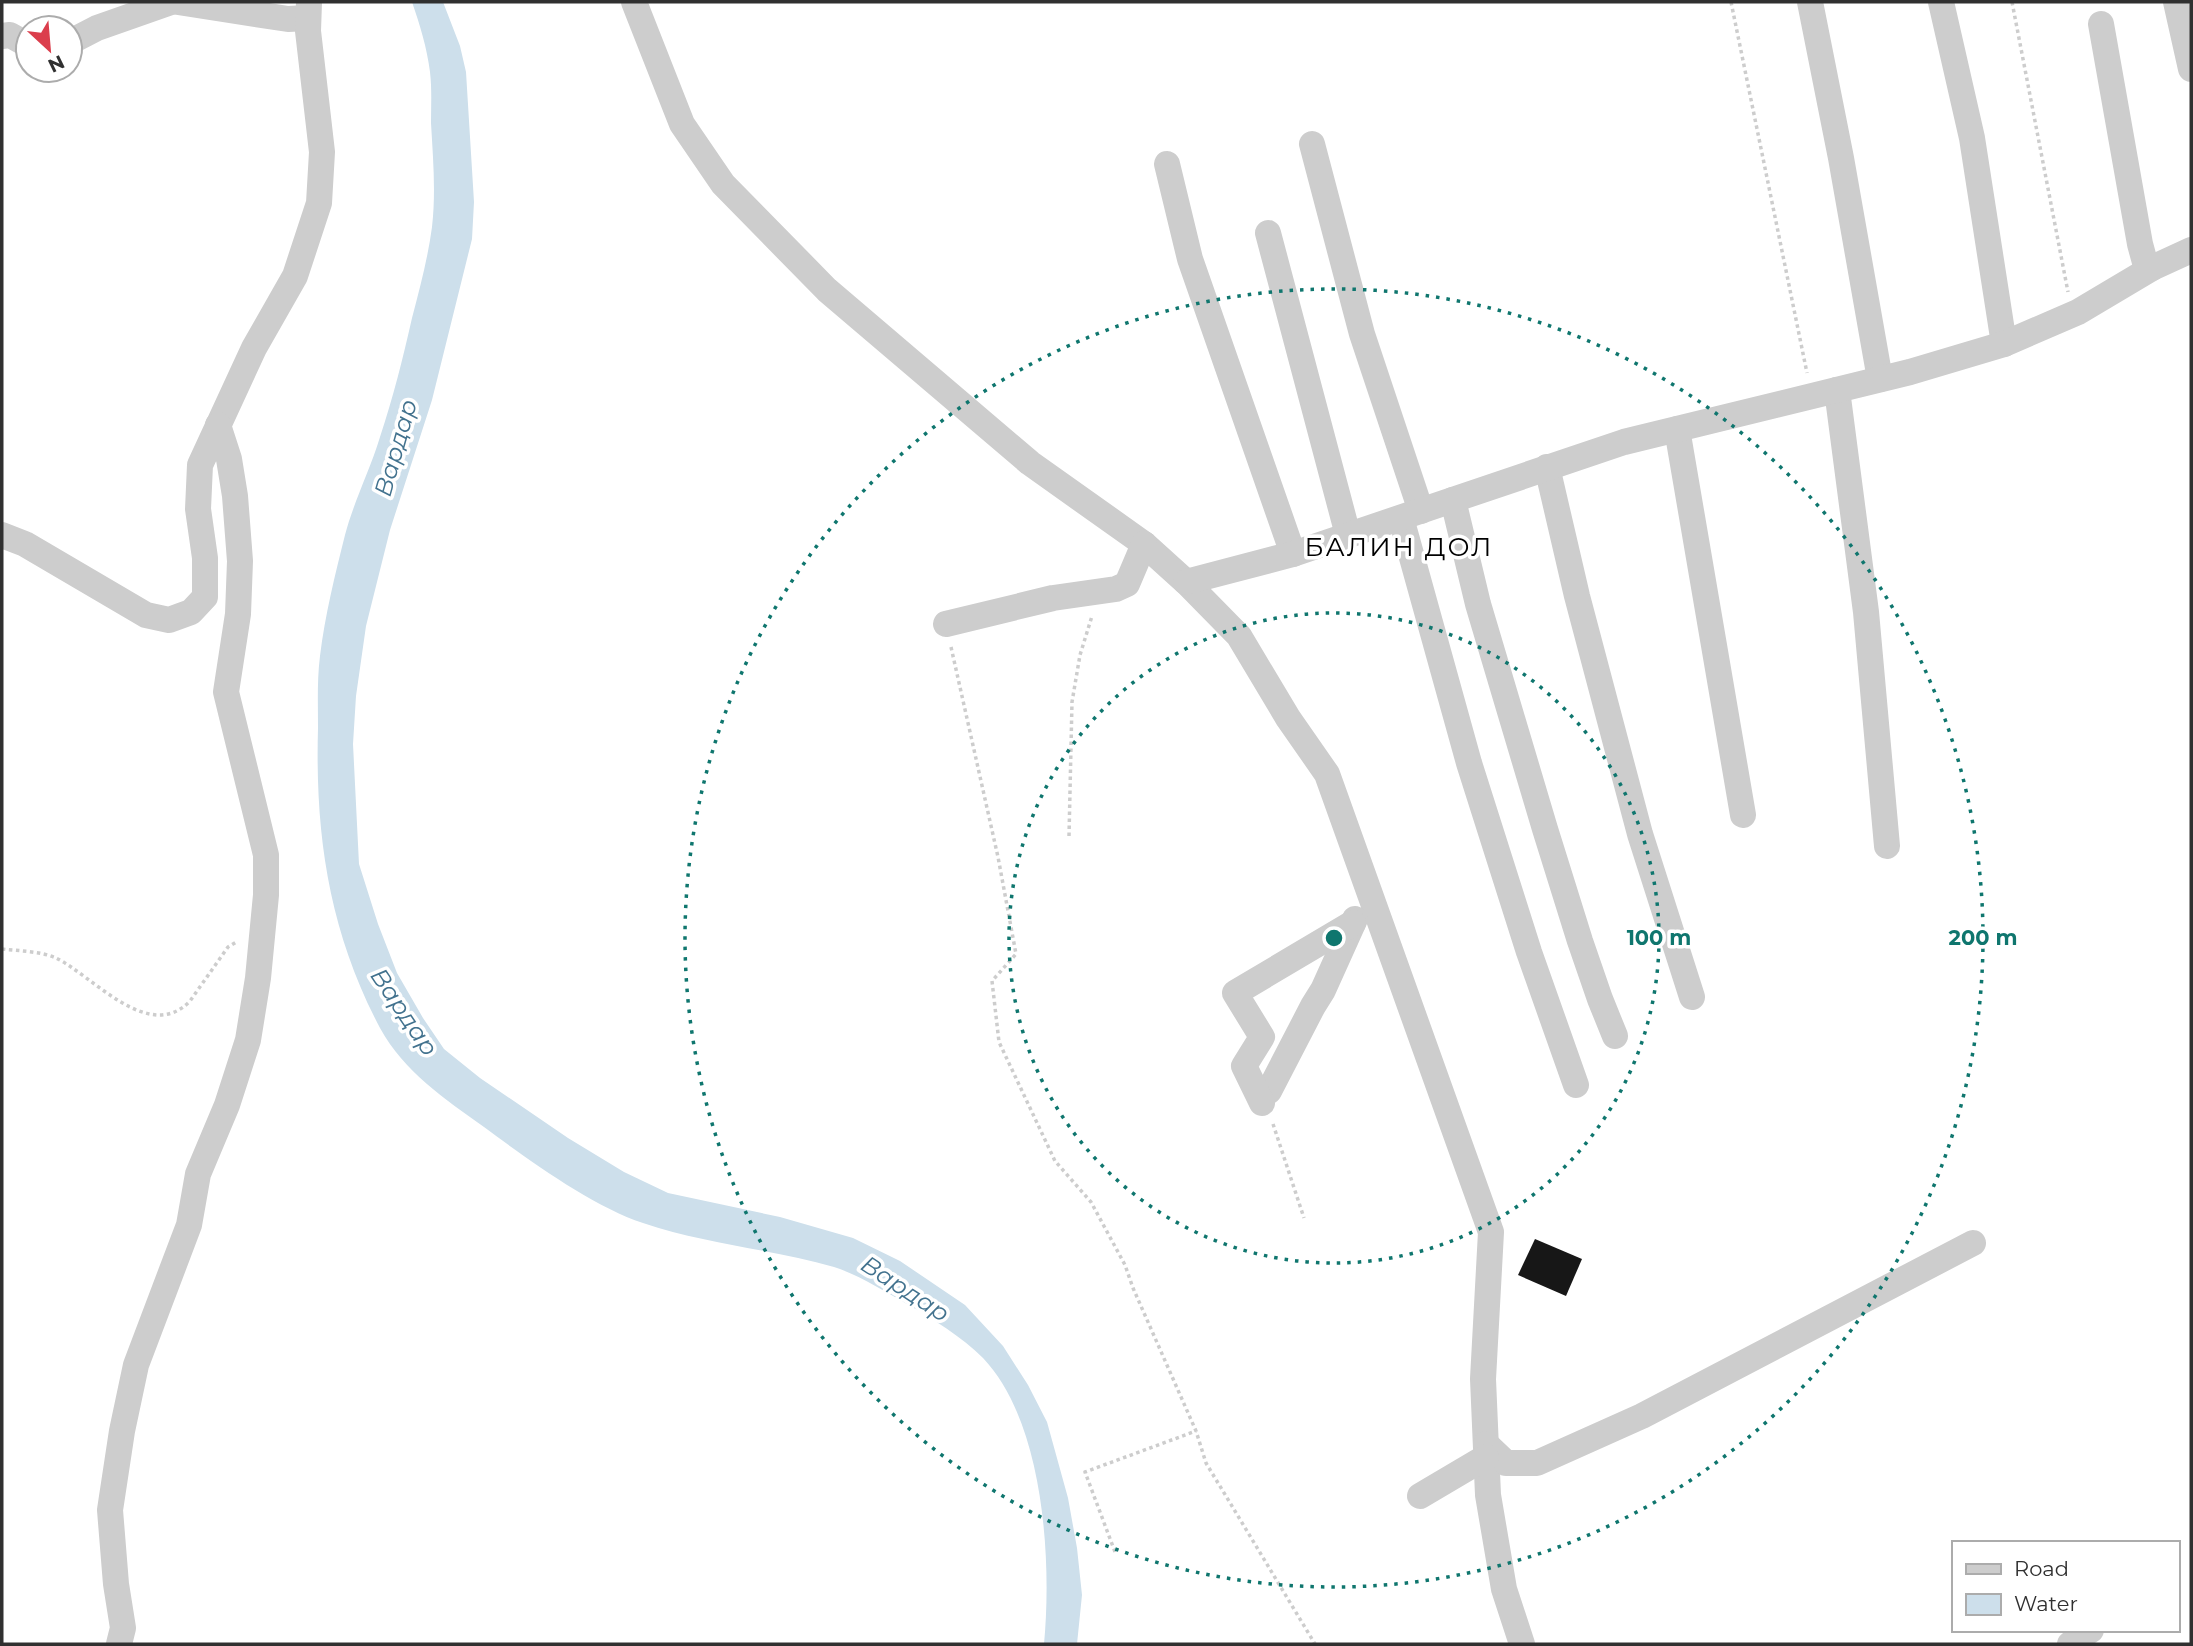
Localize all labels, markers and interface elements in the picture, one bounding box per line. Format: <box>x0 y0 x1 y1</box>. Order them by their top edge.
north arrow <box>14 14 84 84</box>
text: N <box>44 50 68 78</box>
water label: Вардар <box>368 396 423 500</box>
district label: БАЛИН ДОЛ <box>1305 531 1493 563</box>
text: 100 m <box>1627 925 1691 950</box>
text: 200 m <box>1949 925 2017 950</box>
centre of rings <box>1322 926 1346 950</box>
water label: Вардар <box>365 962 444 1061</box>
water label: Вардар <box>856 1249 955 1328</box>
legend <box>1952 1541 2179 1632</box>
text: Road <box>2014 1556 2069 1581</box>
text: Water <box>2014 1591 2078 1616</box>

